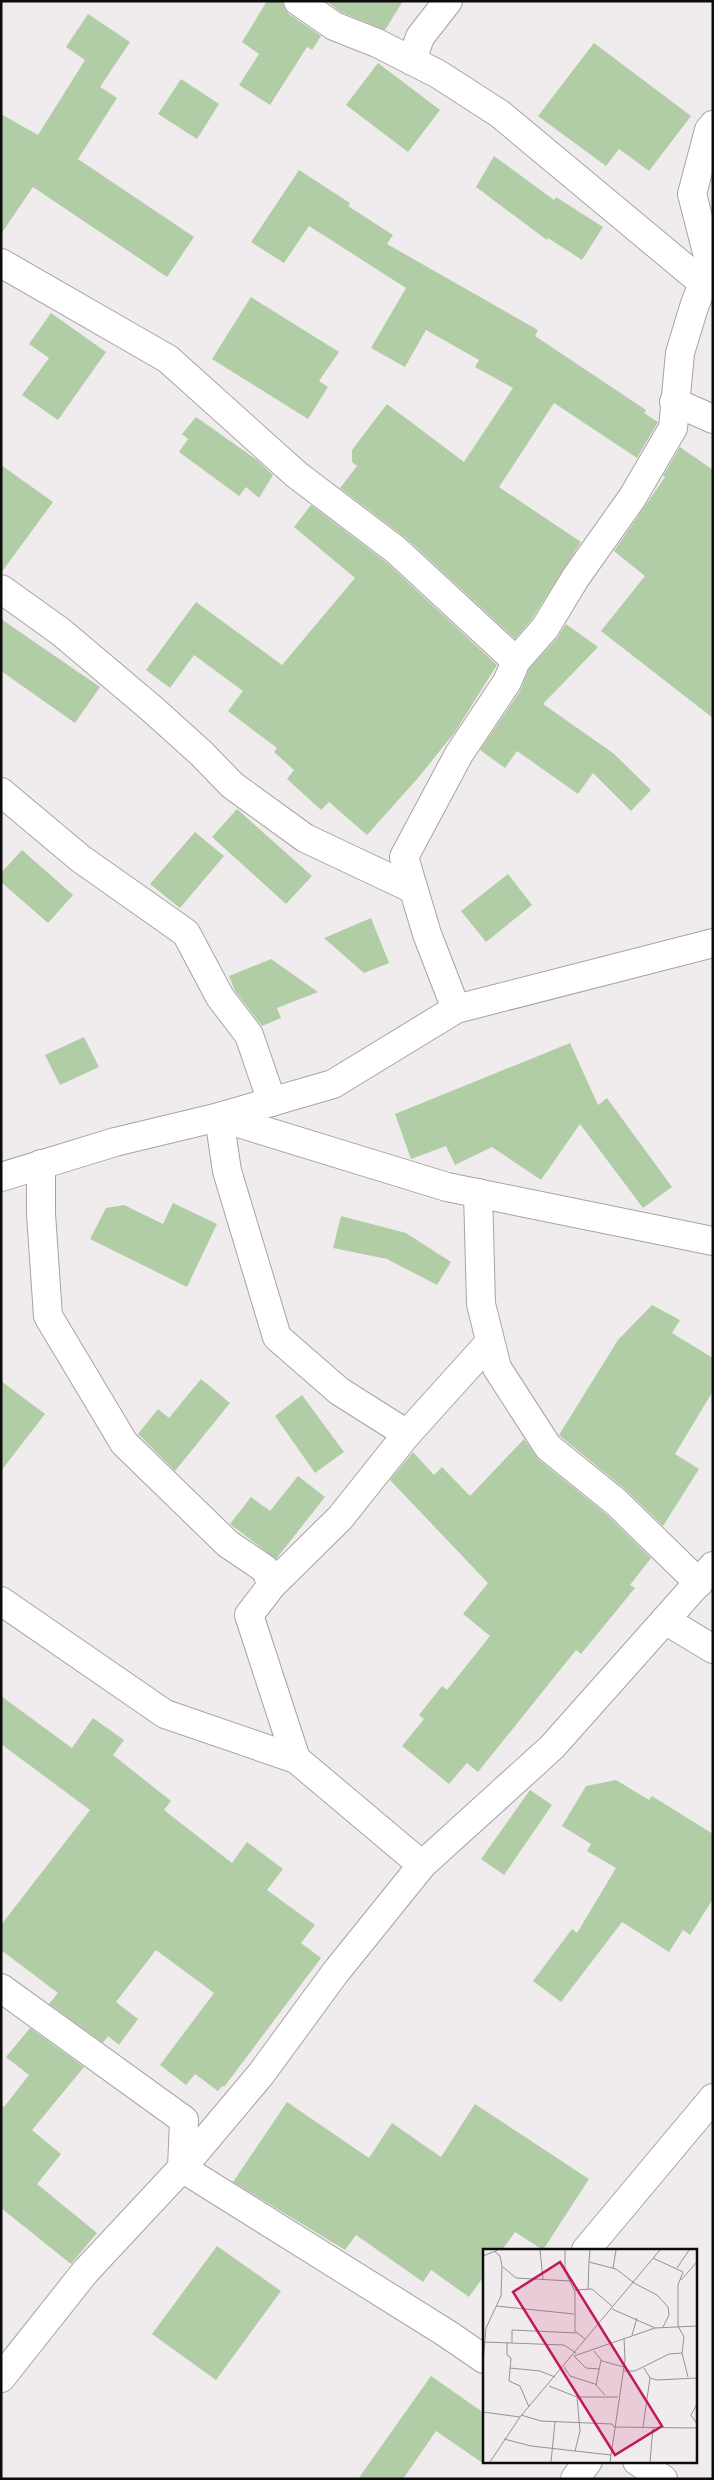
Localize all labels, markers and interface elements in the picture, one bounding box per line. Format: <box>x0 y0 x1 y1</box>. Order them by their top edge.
inset map <box>483 2249 696 2462</box>

